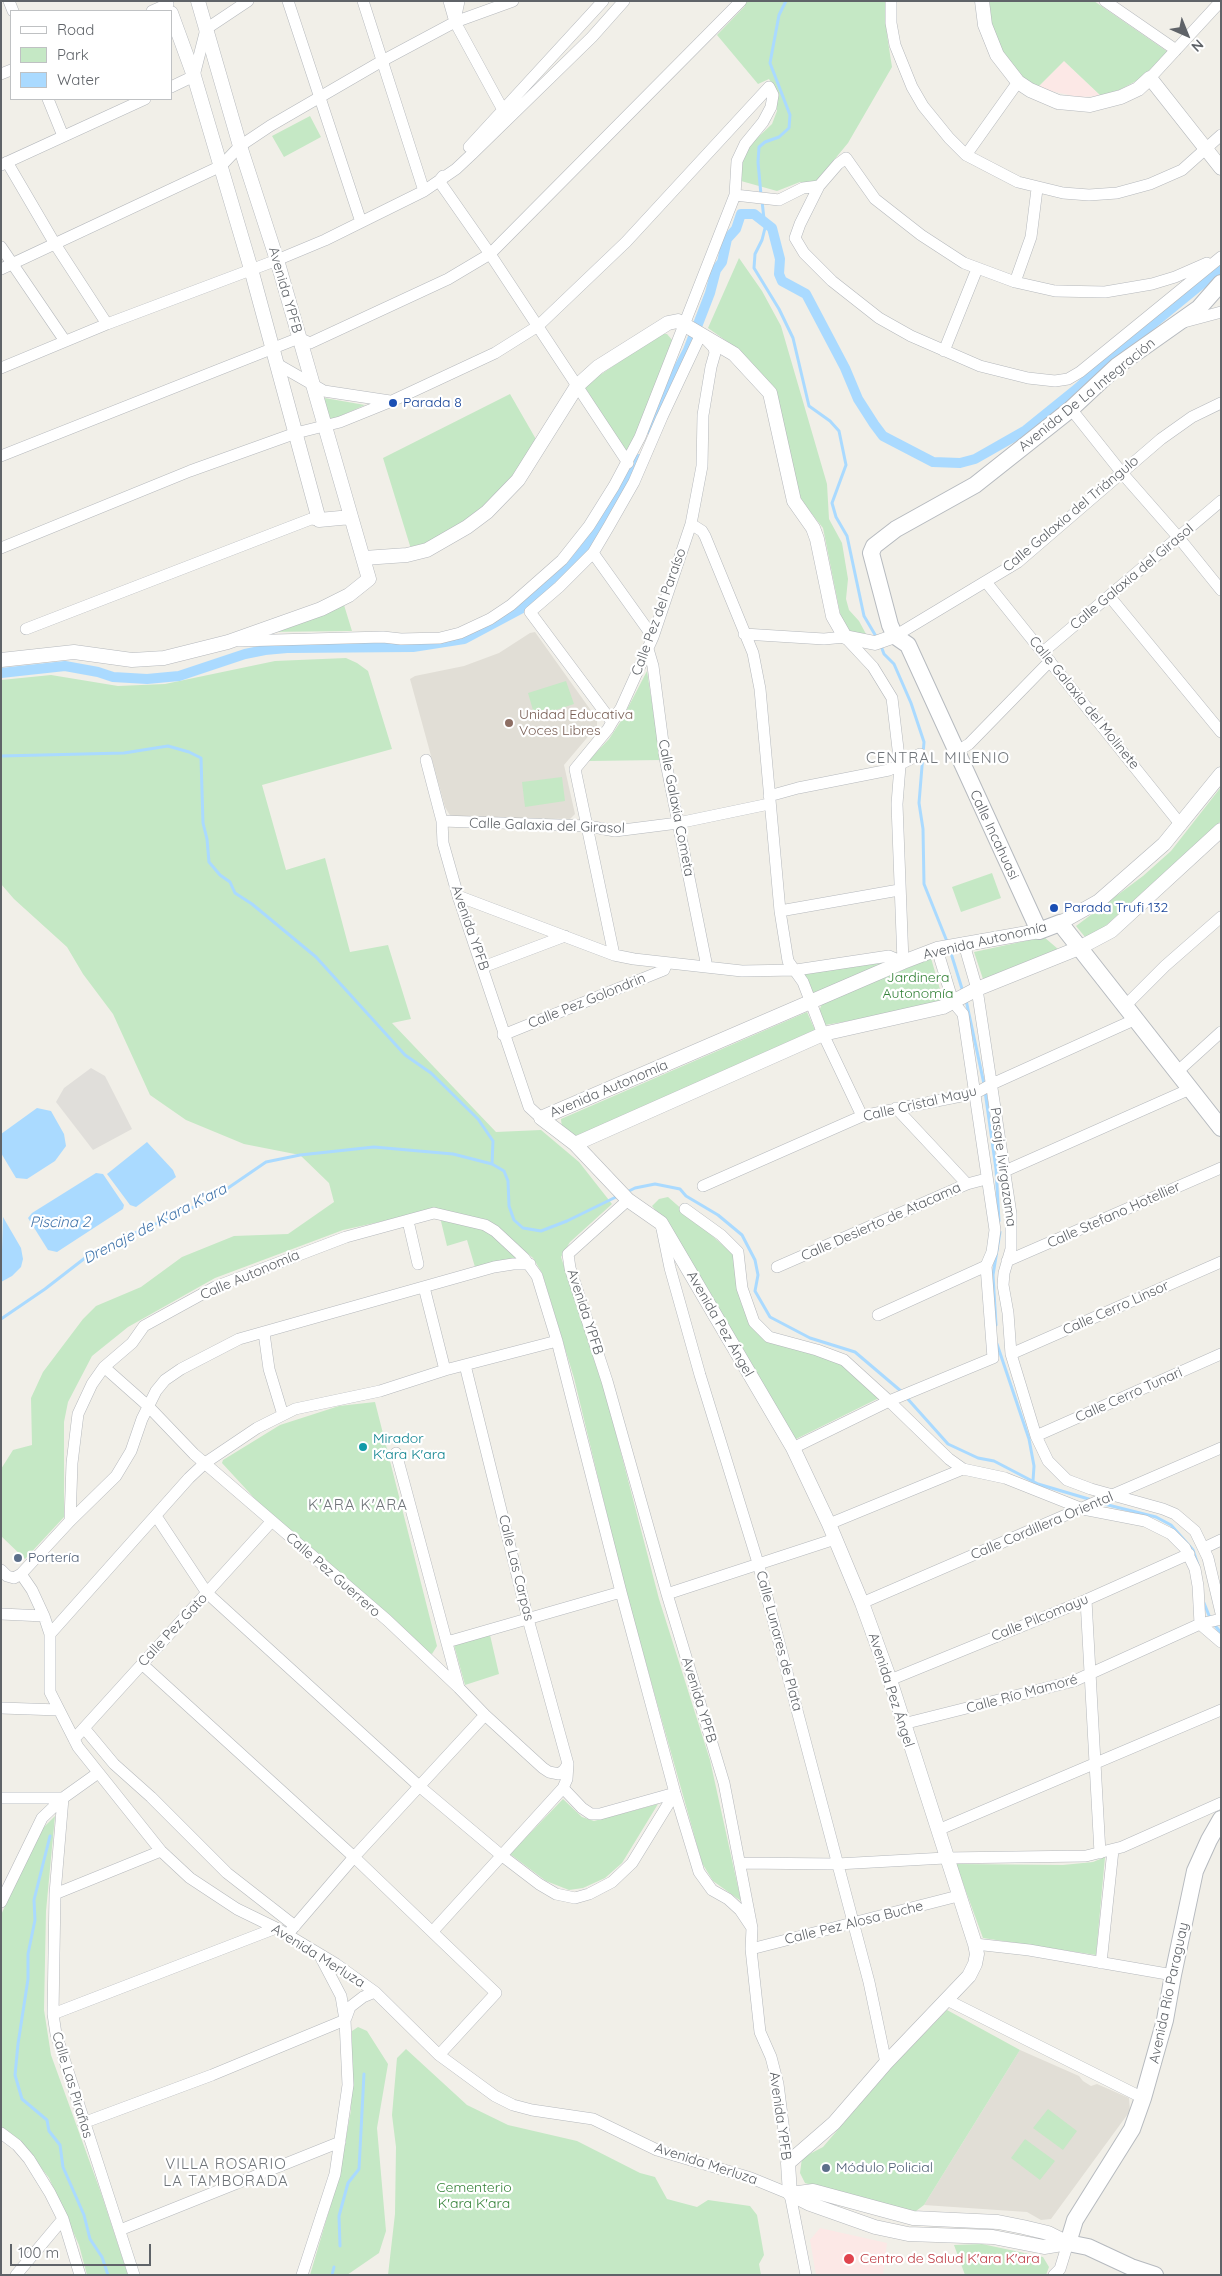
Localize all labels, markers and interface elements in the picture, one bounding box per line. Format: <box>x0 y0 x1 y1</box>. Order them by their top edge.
legend <box>10 10 172 100</box>
north arrow <box>1162 10 1212 60</box>
text: Road <box>57 20 94 39</box>
text: N <box>1187 36 1207 56</box>
text: Park <box>57 45 89 64</box>
text: Water <box>57 70 100 89</box>
street label: Avenida YPFB <box>265 245 305 335</box>
street label: Avenida De La Integración <box>1015 335 1159 455</box>
place label: Parada 8 <box>403 395 462 411</box>
marker: Parada 8 <box>387 397 399 409</box>
street label: Calle Galaxia del Triángulo <box>1000 452 1142 576</box>
street label: Calle Galaxia del Girasol <box>1067 520 1197 634</box>
street label: Calle Pez del Paraíso <box>628 546 690 678</box>
street label: Calle Galaxia del Molinete <box>1025 633 1143 773</box>
place label: Unidad Educativa Voces Libres <box>519 707 633 740</box>
marker: Unidad Educativa Voces Libres <box>503 717 515 729</box>
street label: Calle Galaxia Cometa <box>654 738 698 878</box>
district label: CENTRAL MILENIO <box>864 749 1012 767</box>
street label: Calle Incahuasi <box>966 788 1022 882</box>
street label: Calle Galaxia del Girasol <box>469 815 625 837</box>
street label: Avenida YPFB <box>448 883 492 973</box>
place label: Parada Trufi 132 <box>1064 900 1168 916</box>
marker: Parada Trufi 132 <box>1048 902 1060 914</box>
street label: Avenida Autonomía <box>921 919 1049 963</box>
street label: Calle Pez Golondrin <box>526 970 648 1032</box>
park label: Jardinera Autonomía <box>883 970 953 1002</box>
street label: Avenida Autonomía <box>547 1057 671 1121</box>
street label: Calle Cristal Mayu <box>862 1083 978 1125</box>
street label: Pasaje Ivirgazama <box>986 1106 1020 1228</box>
street label: Calle Stefano Hotellier <box>1045 1178 1183 1252</box>
street label: Calle Desierto de Atacama <box>799 1179 963 1265</box>
water label: Drenaje de K'ara K'ara <box>80 1180 230 1268</box>
water label: Piscina 2 <box>30 1213 90 1231</box>
street label: Calle Autonomía <box>198 1246 302 1304</box>
street label: Avenida YPFB <box>563 1267 607 1357</box>
street label: Avenida Pez Ángel <box>683 1268 757 1380</box>
street label: Calle Cerro Linsor <box>1060 1277 1172 1339</box>
street label: Calle Cerro Tunari <box>1073 1364 1185 1426</box>
place label: Mirador K'ara K'ara <box>373 1431 446 1464</box>
marker: Mirador K'ara K'ara <box>357 1441 369 1453</box>
street label: Calle Cordillera Oriental <box>968 1488 1116 1564</box>
district label: K'ARA K'ARA <box>307 1496 409 1514</box>
street label: Calle Las Carpas <box>495 1513 537 1623</box>
street label: Calle Pez Guerrero <box>282 1529 384 1621</box>
place label: Portería <box>28 1550 80 1566</box>
marker: Portería <box>12 1552 24 1564</box>
street label: Calle Lunares de Plata <box>752 1569 806 1713</box>
street label: Calle Pez Gato <box>135 1590 211 1670</box>
street label: Calle Pilcomayu <box>989 1591 1091 1645</box>
street label: Avenida Pez Ángel <box>865 1631 917 1749</box>
street label: Avenida YPFB <box>678 1655 720 1745</box>
street label: Calle Río Mamoré <box>964 1671 1080 1717</box>
street label: Calle Pez Alosa Buche <box>783 1898 925 1948</box>
street label: Avenida Merluza <box>268 1921 368 1991</box>
street label: Avenida Río Paraguay <box>1146 1921 1192 2065</box>
street label: Calle Las Pirañas <box>48 2030 96 2140</box>
street label: Avenida YPFB <box>765 2071 795 2161</box>
street label: Avenida Merluza <box>653 2139 759 2189</box>
district label: VILLA ROSARIO LA TAMBORADA <box>162 2155 290 2190</box>
place label: Módulo Policial <box>836 2160 933 2176</box>
marker: Módulo Policial <box>820 2162 832 2174</box>
park label: Cementerio K'ara K'ara <box>436 2180 512 2212</box>
scale bar <box>12 2234 154 2266</box>
text: 100 m <box>18 2243 59 2262</box>
place label: Centro de Salud K'ara K'ara <box>860 2251 1040 2267</box>
marker: Centro de Salud K'ara K'ara <box>842 2252 856 2266</box>

